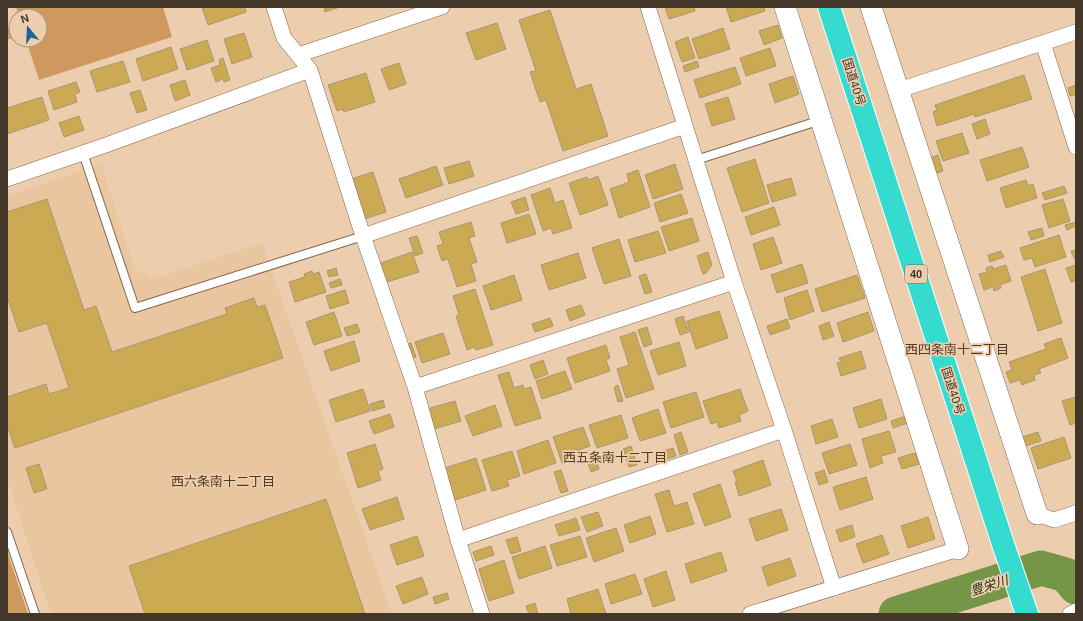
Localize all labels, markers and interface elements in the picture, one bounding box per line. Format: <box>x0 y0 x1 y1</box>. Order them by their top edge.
north arrow <box>8 8 48 48</box>
text: N <box>19 12 31 25</box>
street label: 国道40号 <box>840 56 868 108</box>
road number: 40 <box>905 265 927 283</box>
district label: 西四条南十二丁目 <box>905 342 1009 357</box>
street label: 国道40号 <box>939 365 967 417</box>
district label: 西五条南十二丁目 <box>563 450 667 465</box>
district label: 西六条南十二丁目 <box>171 474 275 489</box>
water label: 豊栄川 <box>968 572 1012 599</box>

